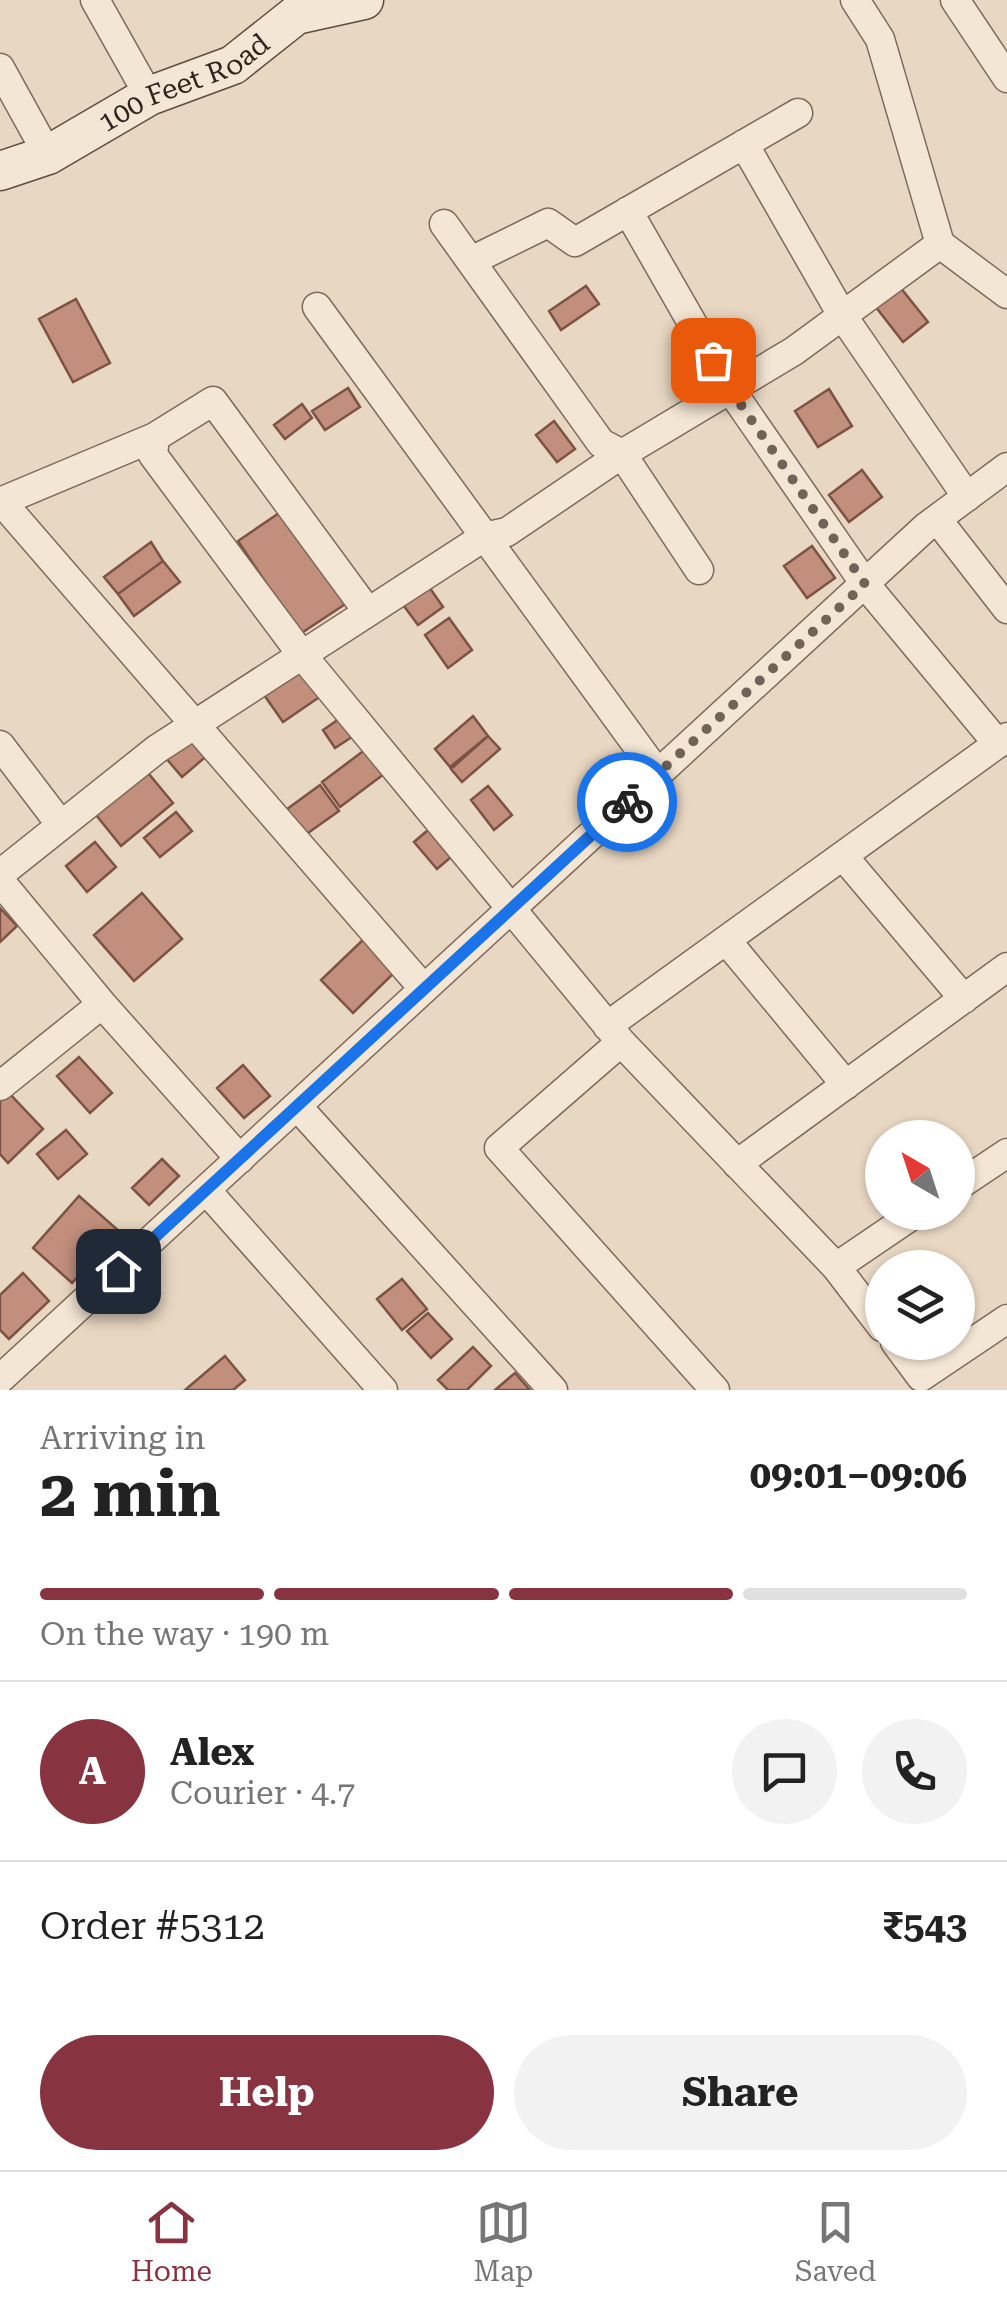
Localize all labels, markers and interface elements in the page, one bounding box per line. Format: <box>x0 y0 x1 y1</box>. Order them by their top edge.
street label: 100 Feet Road <box>93 27 276 139</box>
pin <box>671 318 756 403</box>
icon: bag <box>686 333 741 388</box>
courier <box>577 752 677 852</box>
icon: bike <box>600 775 655 830</box>
north arrow <box>865 1120 975 1230</box>
map controls <box>865 1120 975 1360</box>
pin <box>76 1229 161 1314</box>
icon: home <box>91 1244 146 1299</box>
button: layers <box>865 1250 975 1360</box>
text: Arriving in <box>40 1419 205 1457</box>
text: 09:01–09:06 <box>750 1453 967 1497</box>
text: 2 min <box>40 1456 221 1532</box>
text: On the way · 190 m <box>40 1615 329 1653</box>
button: chat <box>732 1719 837 1824</box>
button: phone <box>862 1719 967 1824</box>
text: Alex <box>170 1730 254 1774</box>
text: A <box>79 1749 106 1793</box>
text: Courier · 4.7 <box>170 1774 355 1812</box>
text: Order #5312 <box>40 1904 265 1948</box>
text: ₹543 <box>882 1904 967 1948</box>
button: Help <box>40 2035 494 2150</box>
button: Share <box>514 2035 967 2150</box>
tab: Home <box>131 2195 212 2288</box>
tab: Map <box>474 2195 533 2288</box>
tab: Saved <box>795 2195 876 2288</box>

